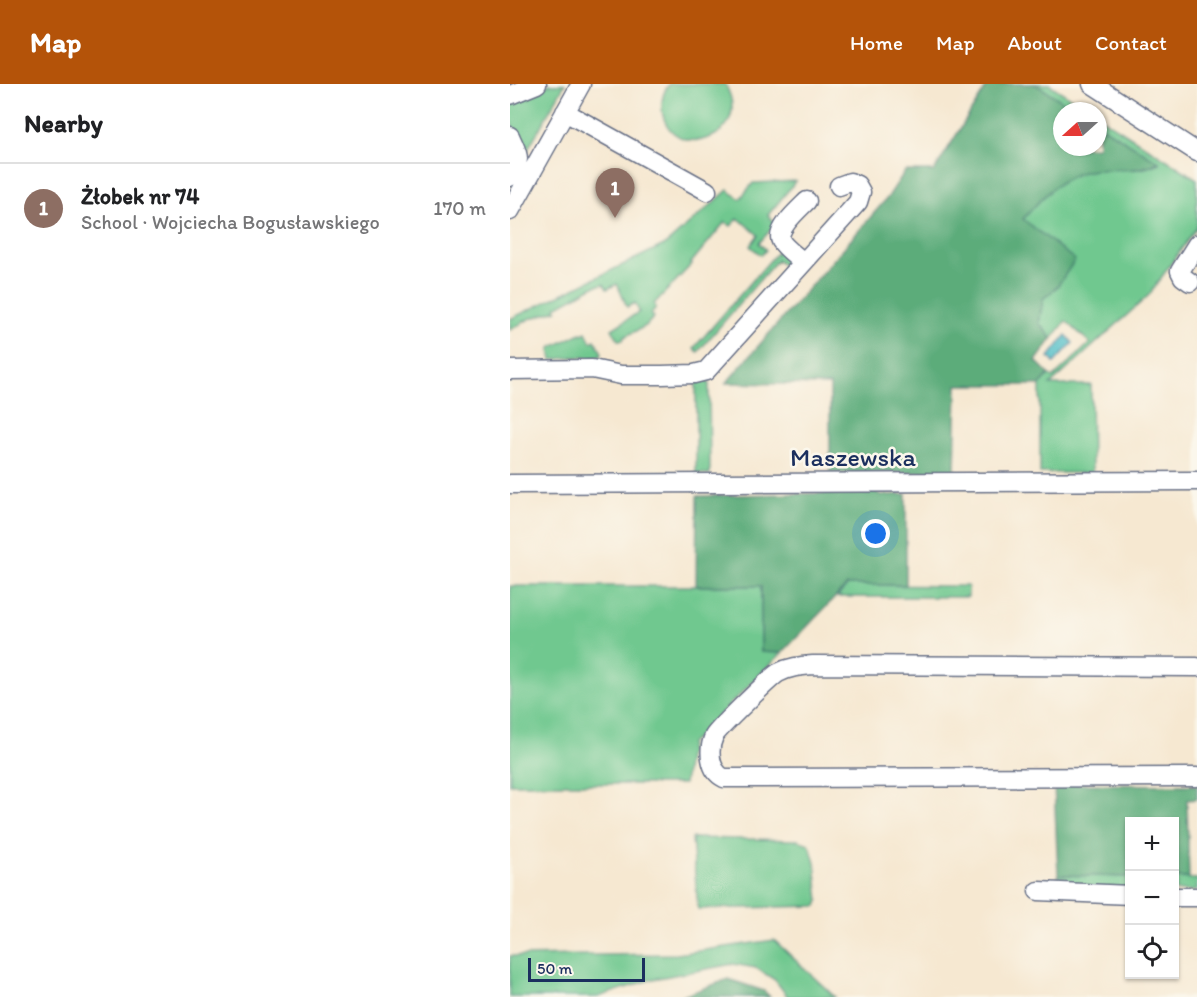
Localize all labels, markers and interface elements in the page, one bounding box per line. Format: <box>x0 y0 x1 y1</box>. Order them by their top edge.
text: Map <box>30 25 81 59</box>
text: Home <box>850 30 903 55</box>
text: Map <box>936 30 975 55</box>
text: About <box>1008 30 1062 55</box>
text: Contact <box>1095 30 1167 55</box>
north arrow <box>1053 102 1107 156</box>
text: Nearby <box>24 107 103 139</box>
pin: 1 <box>596 168 634 218</box>
text: Żłobek nr 74 <box>81 183 199 210</box>
text: 1 <box>39 196 48 220</box>
text: 170 m <box>433 196 486 220</box>
text: School · Wojciecha Bogusławskiego <box>81 210 380 234</box>
street label: Maszewska <box>790 441 916 473</box>
your location <box>861 519 890 548</box>
map controls <box>1125 817 1179 979</box>
button: + <box>1125 817 1179 871</box>
button: − <box>1125 871 1179 925</box>
button: locate <box>1125 925 1179 979</box>
scale bar <box>528 955 645 982</box>
text: 50 m <box>537 959 572 978</box>

